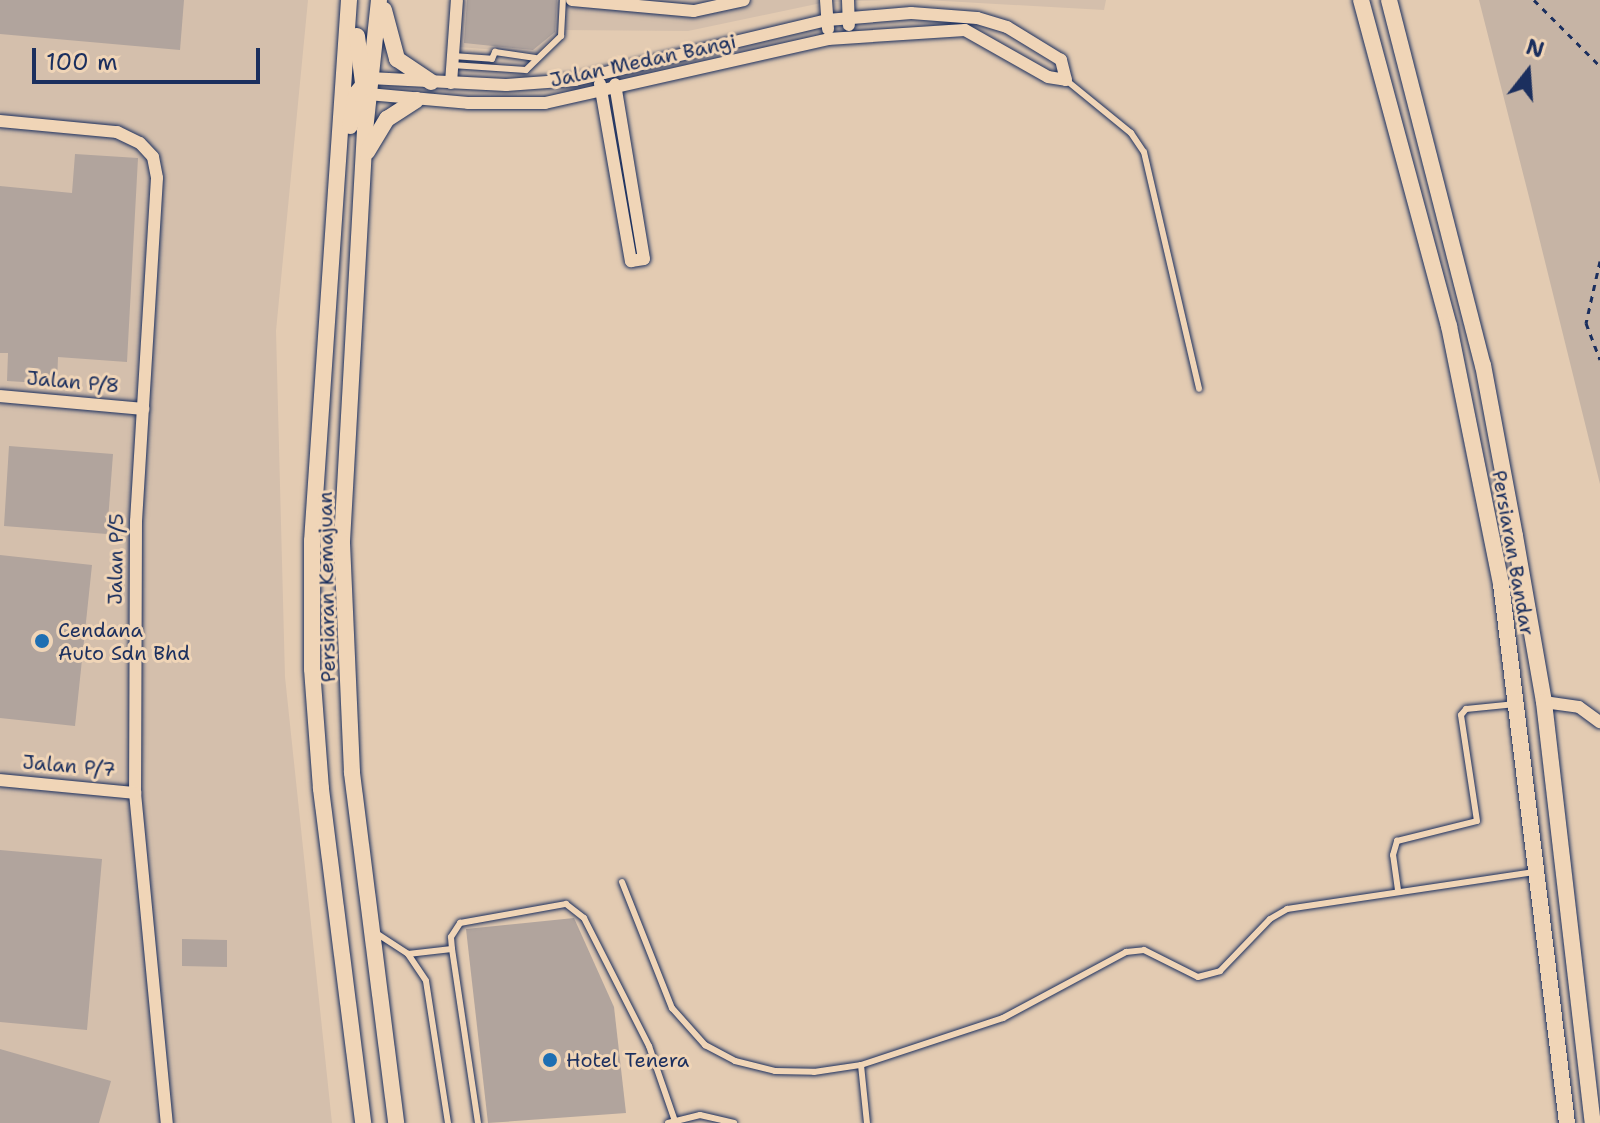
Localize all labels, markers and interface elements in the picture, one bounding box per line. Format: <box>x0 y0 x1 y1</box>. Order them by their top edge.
street label: Jalan Medan Bangi <box>548 30 738 92</box>
scale bar <box>36 32 264 82</box>
north arrow <box>1488 32 1568 112</box>
text: N <box>1523 32 1548 65</box>
text: 100 m <box>46 46 118 78</box>
street label: Jalan P/8 <box>25 366 121 398</box>
street label: Persiaran Bandar <box>1487 468 1539 638</box>
street label: Persiaran Kemajuan <box>313 491 341 683</box>
street label: Jalan P/5 <box>103 513 129 605</box>
place label: Cendana Auto Sdn Bhd <box>58 618 190 665</box>
marker: Cendana Auto Sdn Bhd <box>33 632 51 650</box>
street label: Jalan P/7 <box>21 750 117 782</box>
place label: Hotel Tenera <box>566 1048 689 1072</box>
marker: Hotel Tenera <box>541 1051 559 1069</box>

